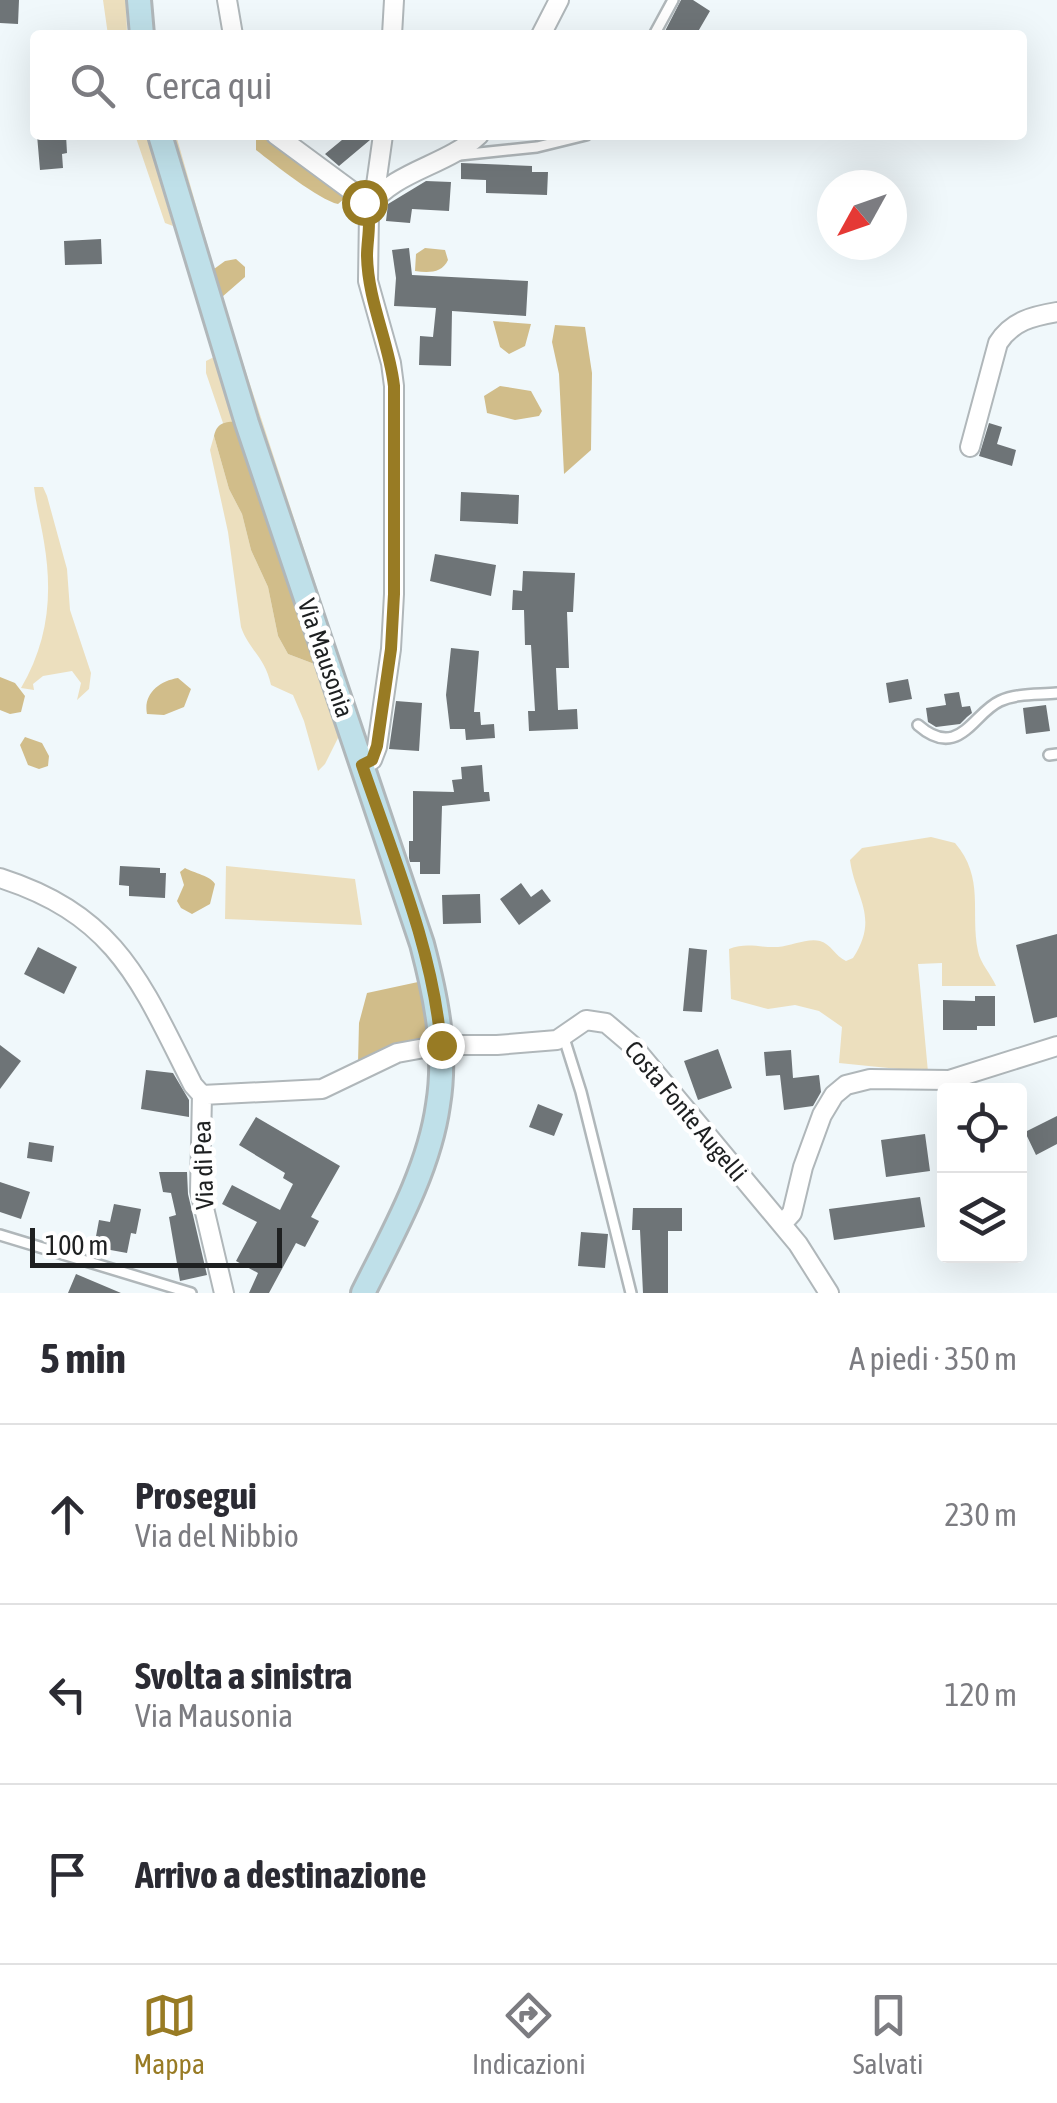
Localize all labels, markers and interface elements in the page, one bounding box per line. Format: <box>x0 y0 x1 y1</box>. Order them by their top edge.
search box <box>30 30 1027 140</box>
icon: search <box>65 58 120 113</box>
text: Cerca qui <box>145 64 273 107</box>
north arrow <box>817 170 907 260</box>
route start <box>342 180 388 226</box>
street label: Via Mausonia <box>293 595 359 721</box>
route end <box>419 1023 465 1069</box>
street label: Costa Fonte Augelli <box>619 1035 753 1187</box>
map controls <box>937 1083 1027 1263</box>
button: locate <box>937 1083 1027 1173</box>
street label: Via di Pea <box>187 1120 219 1210</box>
button: layers <box>937 1173 1027 1263</box>
scale bar <box>30 1223 282 1268</box>
text: 100 m <box>45 1229 108 1261</box>
text: 5 min <box>40 1334 126 1382</box>
text: A piedi · 350 m <box>849 1340 1017 1377</box>
text: Prosegui <box>135 1474 257 1517</box>
icon: ahead <box>40 1487 95 1542</box>
text: 230 m <box>944 1496 1017 1533</box>
text: Via del Nibbio <box>135 1517 299 1554</box>
text: Svolta a sinistra <box>135 1654 352 1697</box>
icon: left <box>40 1667 95 1722</box>
text: 120 m <box>944 1676 1017 1713</box>
text: Via Mausonia <box>135 1697 293 1734</box>
icon: arrive <box>40 1847 95 1902</box>
text: Arrivo a destinazione <box>135 1853 426 1896</box>
tab: Mappa <box>134 1988 205 2080</box>
tab: Indicazioni <box>472 1988 586 2080</box>
tab: Salvati <box>853 1988 923 2080</box>

